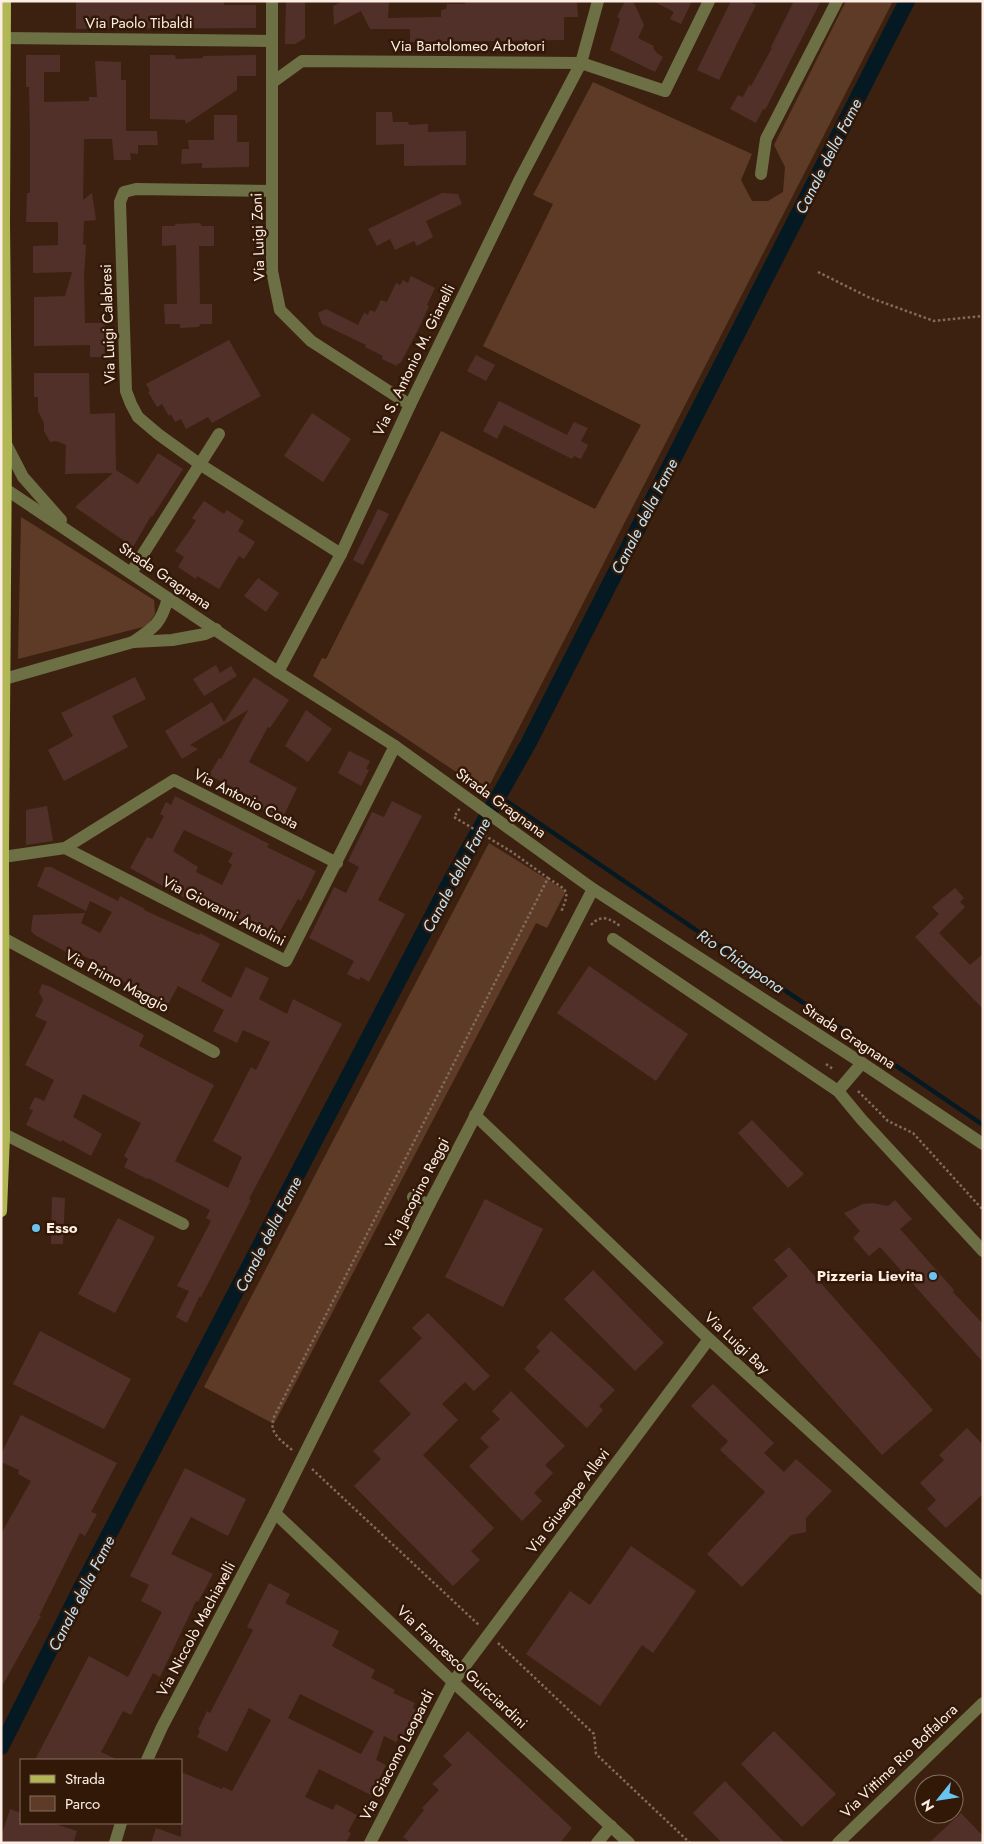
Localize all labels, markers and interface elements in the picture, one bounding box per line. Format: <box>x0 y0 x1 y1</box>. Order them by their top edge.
street label: Via Paolo Tibaldi <box>85 12 193 34</box>
street label: Via Bartolomeo Arbotori <box>391 35 545 57</box>
water label: Canale della Fame <box>789 95 867 218</box>
street label: Via Luigi Zoni <box>245 192 271 282</box>
street label: Via Luigi Calabresi <box>95 264 121 384</box>
street label: Via S. Antonio M. Gianelli <box>367 280 461 440</box>
water label: Canale della Fame <box>605 455 683 578</box>
street label: Strada Gragnana <box>114 537 216 615</box>
street label: Via Antonio Costa <box>190 763 302 835</box>
street label: Strada Gragnana <box>451 763 551 843</box>
water label: Canale della Fame <box>417 814 496 937</box>
street label: Via Giovanni Antolini <box>159 870 289 952</box>
water label: Rio Chiappona <box>692 924 789 999</box>
street label: Via Primo Maggio <box>61 944 173 1018</box>
street label: Strada Gragnana <box>798 998 900 1074</box>
street label: Via Jacopino Reggi <box>380 1134 454 1252</box>
water label: Canale della Fame <box>229 1173 307 1296</box>
place label: Esso <box>46 1217 78 1239</box>
marker: Esso <box>30 1222 42 1234</box>
place label: Pizzeria Lievita <box>817 1265 923 1287</box>
marker: Pizzeria Lievita <box>927 1270 939 1282</box>
street label: Via Luigi Bay <box>699 1307 775 1380</box>
street label: Via Giuseppe Allevi <box>521 1444 615 1558</box>
water label: Canale della Fame <box>42 1532 120 1655</box>
street label: Via Niccolò Machiavelli <box>151 1558 241 1700</box>
street label: Via Francesco Guicciardini <box>392 1600 532 1734</box>
street label: Via Giacomo Leopardi <box>355 1686 439 1824</box>
street label: Via Vittime Rio Boffalora <box>835 1699 963 1823</box>
legend <box>20 1759 182 1824</box>
text: Strada <box>65 1768 105 1790</box>
north arrow <box>914 1774 964 1824</box>
text: Parco <box>65 1793 100 1815</box>
text: N <box>916 1796 939 1815</box>

